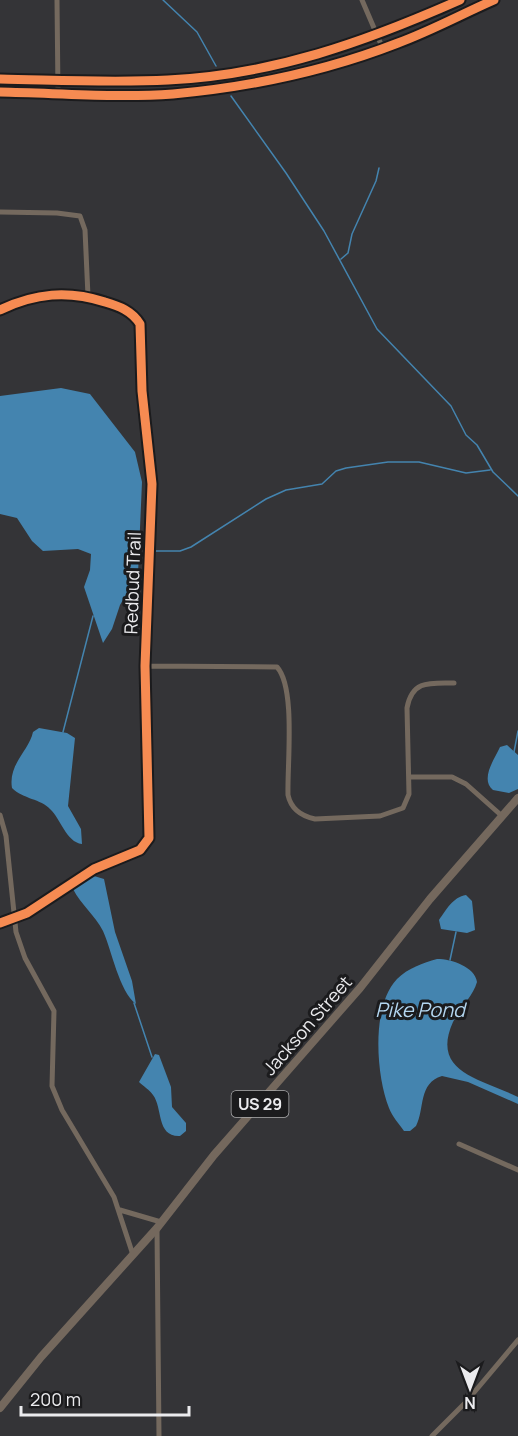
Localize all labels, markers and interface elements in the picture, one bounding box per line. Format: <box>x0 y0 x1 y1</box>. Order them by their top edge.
street label: Redbud Trail <box>118 531 146 635</box>
street label: Jackson Street <box>257 970 357 1080</box>
water label: Pike Pond <box>375 996 468 1023</box>
road number: US 29 <box>232 1091 288 1117</box>
north arrow <box>440 1358 500 1418</box>
scale bar <box>21 1379 189 1417</box>
text: 200 m <box>30 1387 81 1411</box>
text: N <box>464 1392 476 1414</box>

